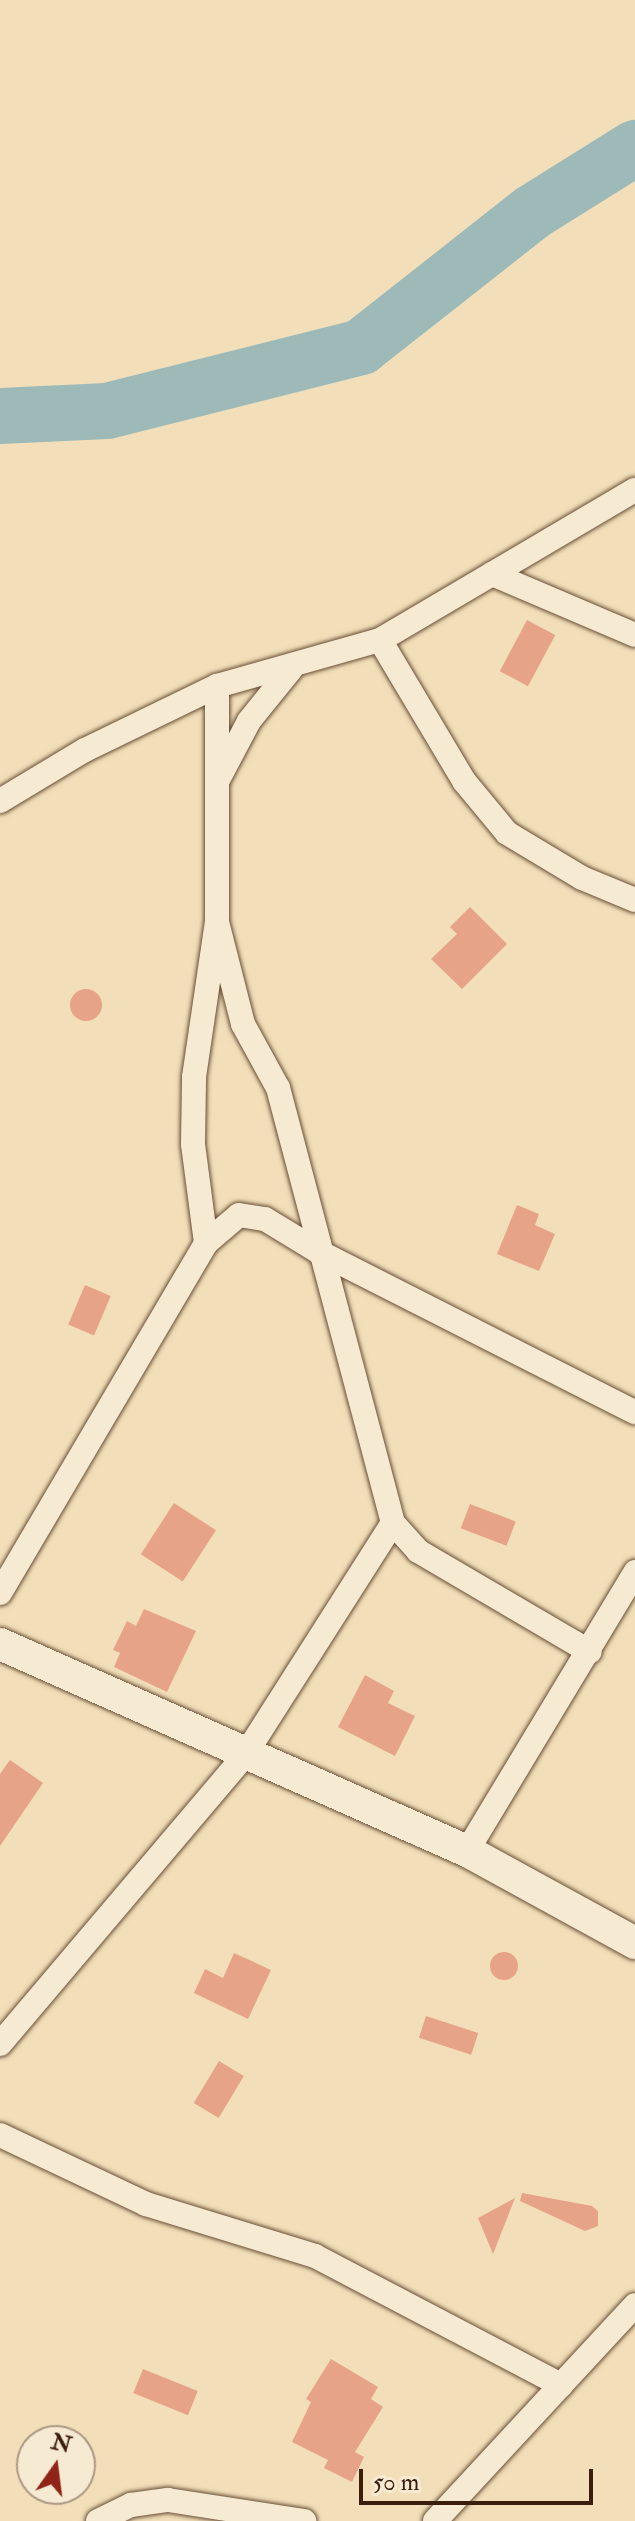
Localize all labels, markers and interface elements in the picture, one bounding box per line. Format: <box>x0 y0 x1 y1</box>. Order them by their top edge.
north arrow <box>16 2425 96 2505</box>
text: N <box>48 2428 74 2460</box>
scale bar <box>363 2453 597 2503</box>
text: 50 m <box>373 2467 419 2498</box>

